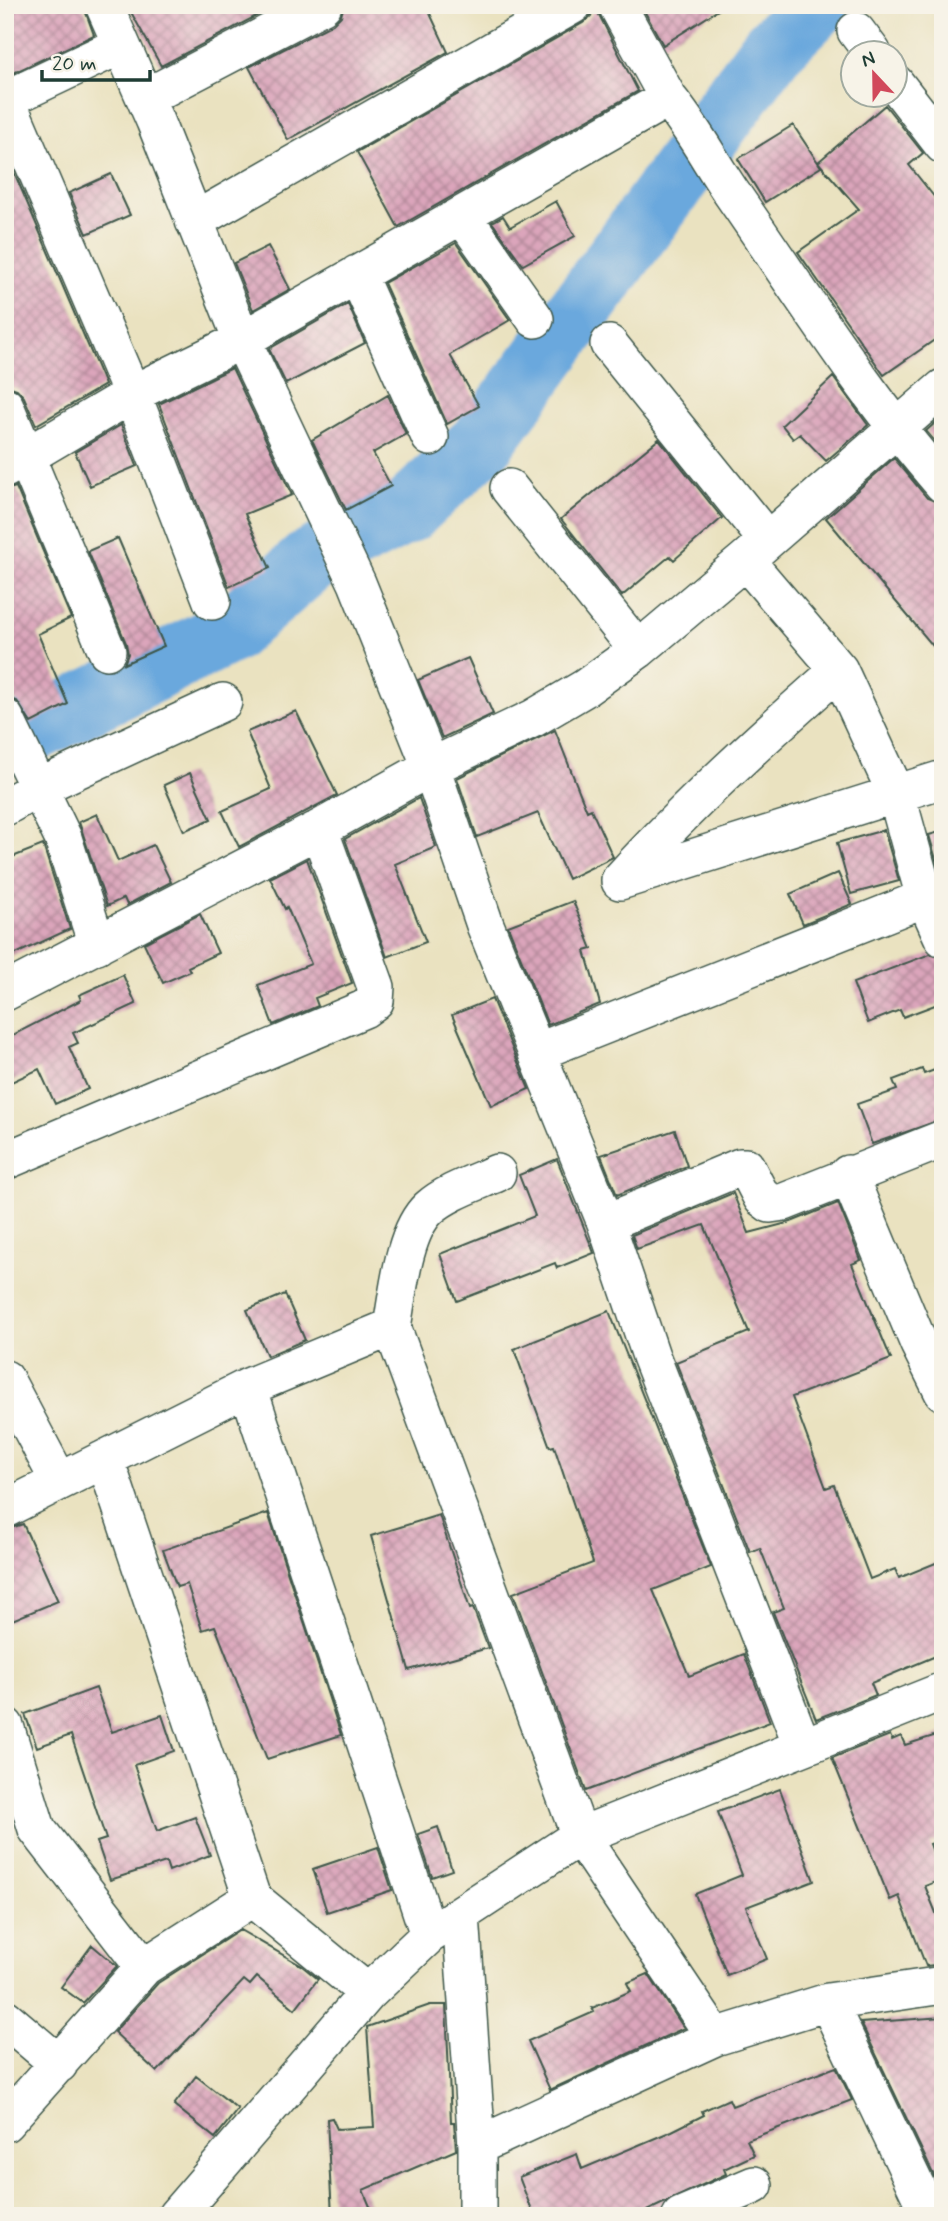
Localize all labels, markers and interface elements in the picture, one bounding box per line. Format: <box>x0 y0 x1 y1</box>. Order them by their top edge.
scale bar <box>42 38 150 82</box>
north arrow <box>839 38 909 108</box>
text: N <box>858 46 879 74</box>
text: 20 m <box>52 50 97 78</box>

